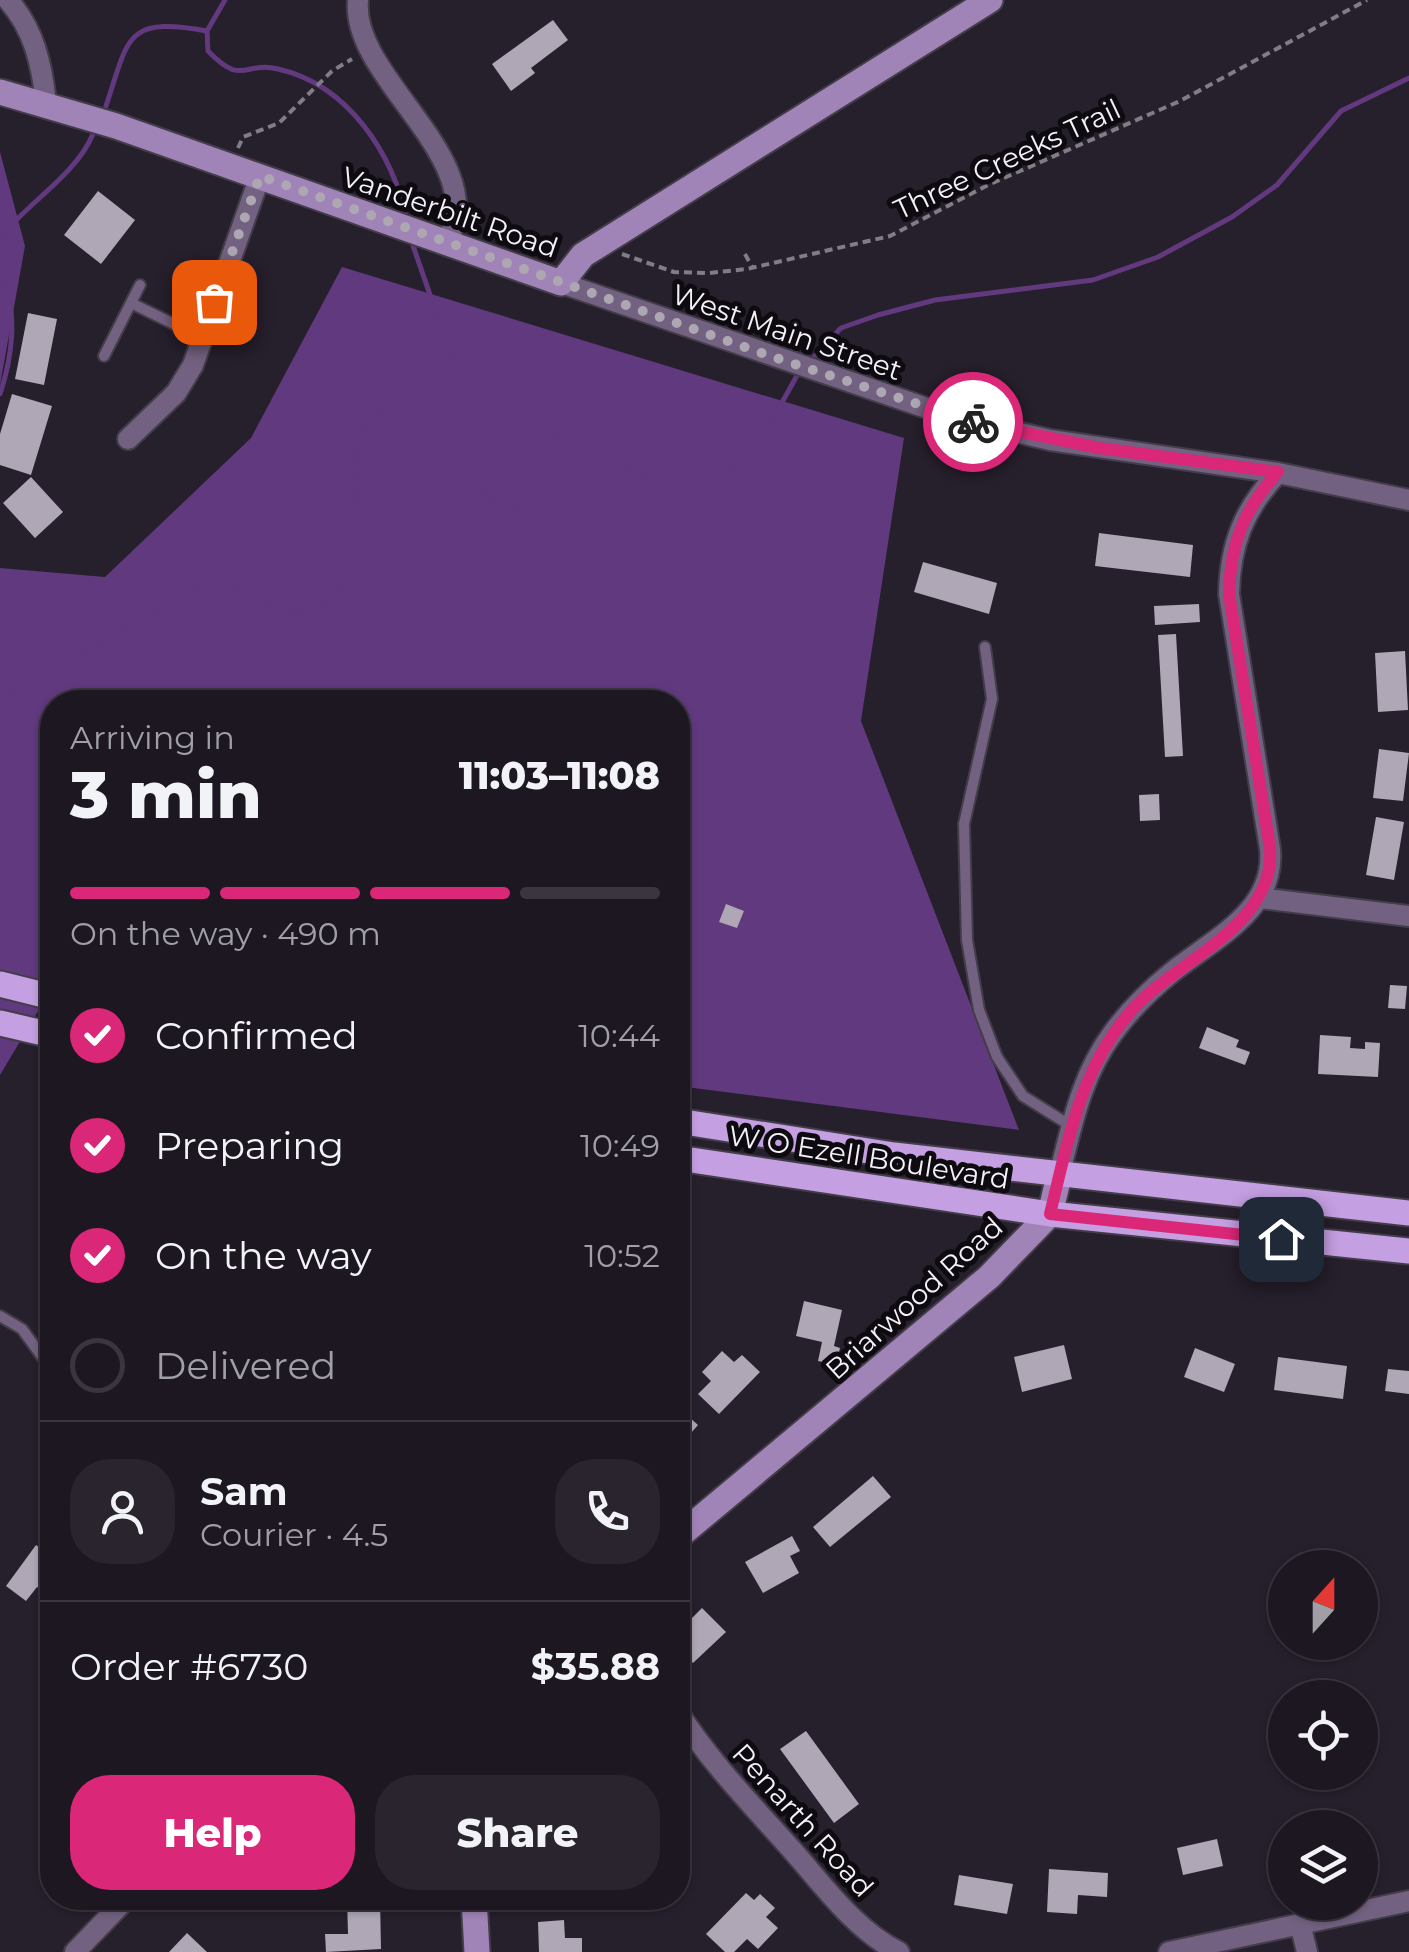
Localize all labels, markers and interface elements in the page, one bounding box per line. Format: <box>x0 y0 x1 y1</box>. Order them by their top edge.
street label: Three Creeks Trail <box>888 92 1126 226</box>
street label: Vanderbilt Road <box>338 159 562 265</box>
pin <box>172 260 257 345</box>
icon: bag <box>187 275 242 330</box>
street label: West Main Street <box>668 277 906 387</box>
courier <box>923 372 1023 472</box>
icon: bike <box>946 395 1001 450</box>
text: Arriving in <box>70 718 235 757</box>
text: 11:03–11:08 <box>459 752 660 799</box>
text: 3 min <box>70 755 262 834</box>
text: On the way · 490 m <box>70 914 381 953</box>
icon: check <box>70 1008 125 1063</box>
text: Confirmed <box>155 1012 358 1059</box>
text: 10:44 <box>578 1016 660 1055</box>
icon: check <box>70 1118 125 1173</box>
street label: W O Ezell Boulevard <box>726 1118 1012 1196</box>
text: Preparing <box>155 1122 344 1169</box>
text: 10:49 <box>580 1126 660 1165</box>
pin <box>1239 1197 1324 1282</box>
street label: Briarwood Road <box>818 1210 1010 1386</box>
icon: home <box>1254 1212 1309 1267</box>
icon: check <box>70 1228 125 1283</box>
text: On the way <box>155 1232 372 1279</box>
text: 10:52 <box>584 1236 660 1275</box>
text: Delivered <box>155 1342 336 1389</box>
button: person <box>70 1459 175 1564</box>
button: phone <box>555 1459 660 1564</box>
text: Sam <box>200 1468 288 1515</box>
text: Courier · 4.5 <box>200 1515 388 1554</box>
north arrow <box>1268 1550 1378 1660</box>
map controls <box>1268 1550 1378 1920</box>
text: Order #6730 <box>70 1643 308 1690</box>
text: $35.88 <box>531 1643 660 1690</box>
button: locate <box>1268 1680 1378 1790</box>
street label: Penarth Road <box>725 1736 881 1904</box>
button: Help <box>70 1775 355 1890</box>
button: Share <box>375 1775 660 1890</box>
button: layers <box>1268 1810 1378 1920</box>

